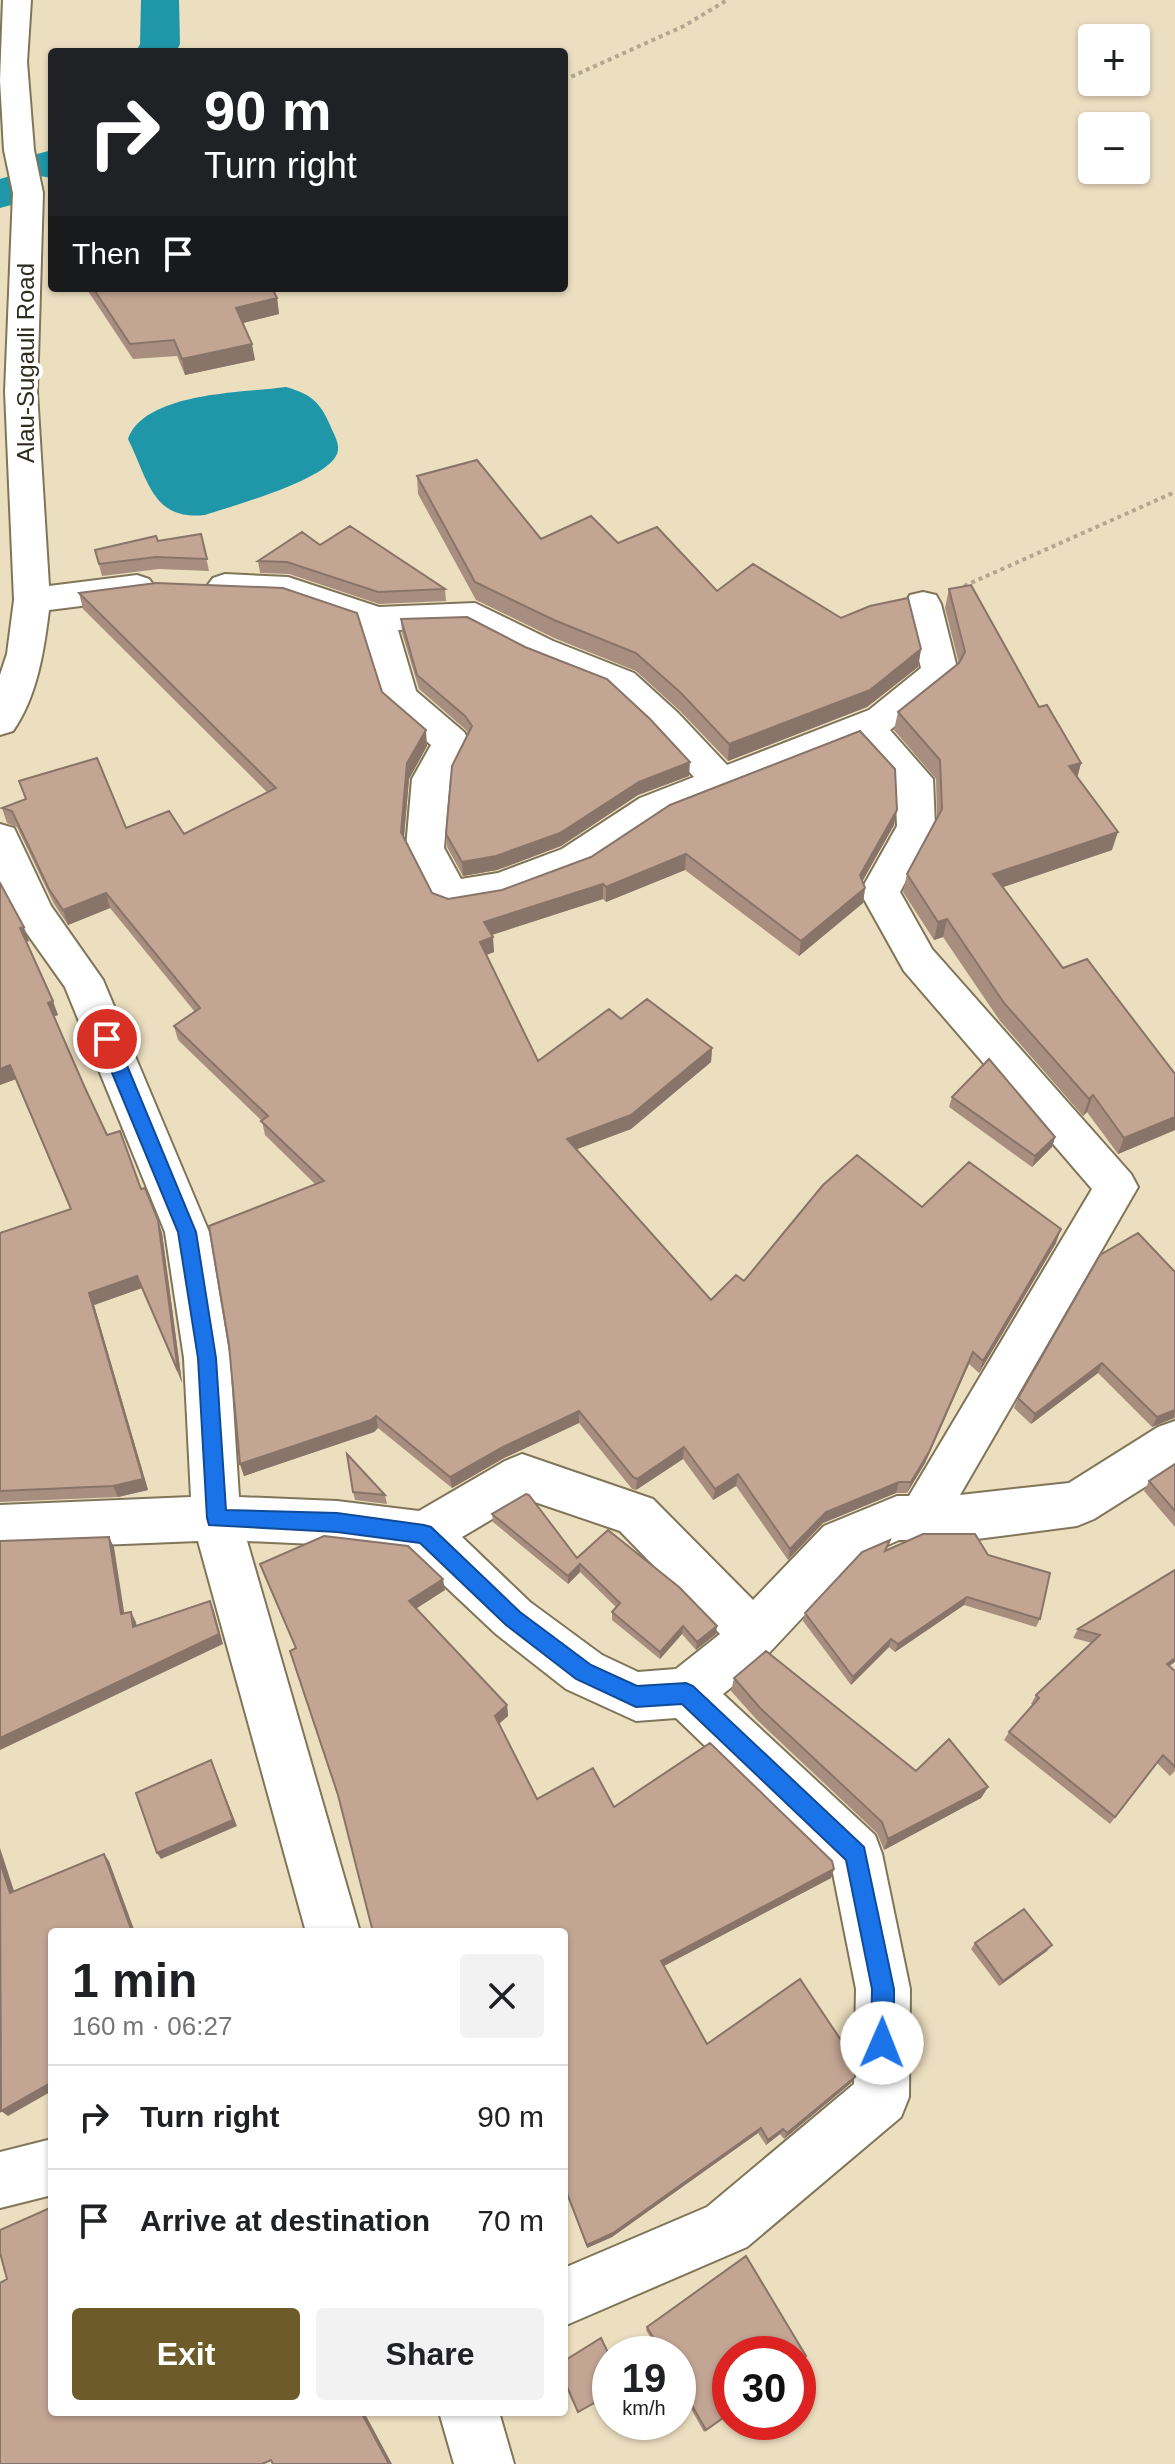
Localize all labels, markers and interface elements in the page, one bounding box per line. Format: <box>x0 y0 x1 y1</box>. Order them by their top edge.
map controls <box>1078 24 1150 184</box>
button: + <box>1078 24 1150 96</box>
text: 90 m <box>204 79 332 142</box>
icon: right <box>72 80 176 184</box>
button: − <box>1078 112 1150 184</box>
text: Turn right <box>204 145 357 186</box>
icon: arrive <box>156 232 200 276</box>
text: Then <box>72 237 140 270</box>
street label: Alau-Sugauli Road <box>12 263 39 463</box>
pin <box>73 1005 141 1073</box>
icon: arrive <box>85 1017 129 1061</box>
text: 1 min <box>72 1954 197 2007</box>
button: close <box>460 1954 544 2038</box>
position arrow <box>840 2001 924 2085</box>
text: 160 m · 06:27 <box>72 2011 232 2041</box>
icon: right <box>72 2095 116 2139</box>
text: Turn right <box>140 2100 279 2133</box>
text: 90 m <box>477 2100 544 2133</box>
icon: arrive <box>72 2199 116 2243</box>
text: Arrive at destination <box>140 2204 430 2237</box>
text: 70 m <box>477 2204 544 2237</box>
button: Exit <box>72 2308 300 2400</box>
button: Share <box>316 2308 544 2400</box>
speed limit sign: 30 <box>712 2336 816 2440</box>
text: 19 <box>622 2356 666 2400</box>
text: km/h <box>622 2397 666 2419</box>

